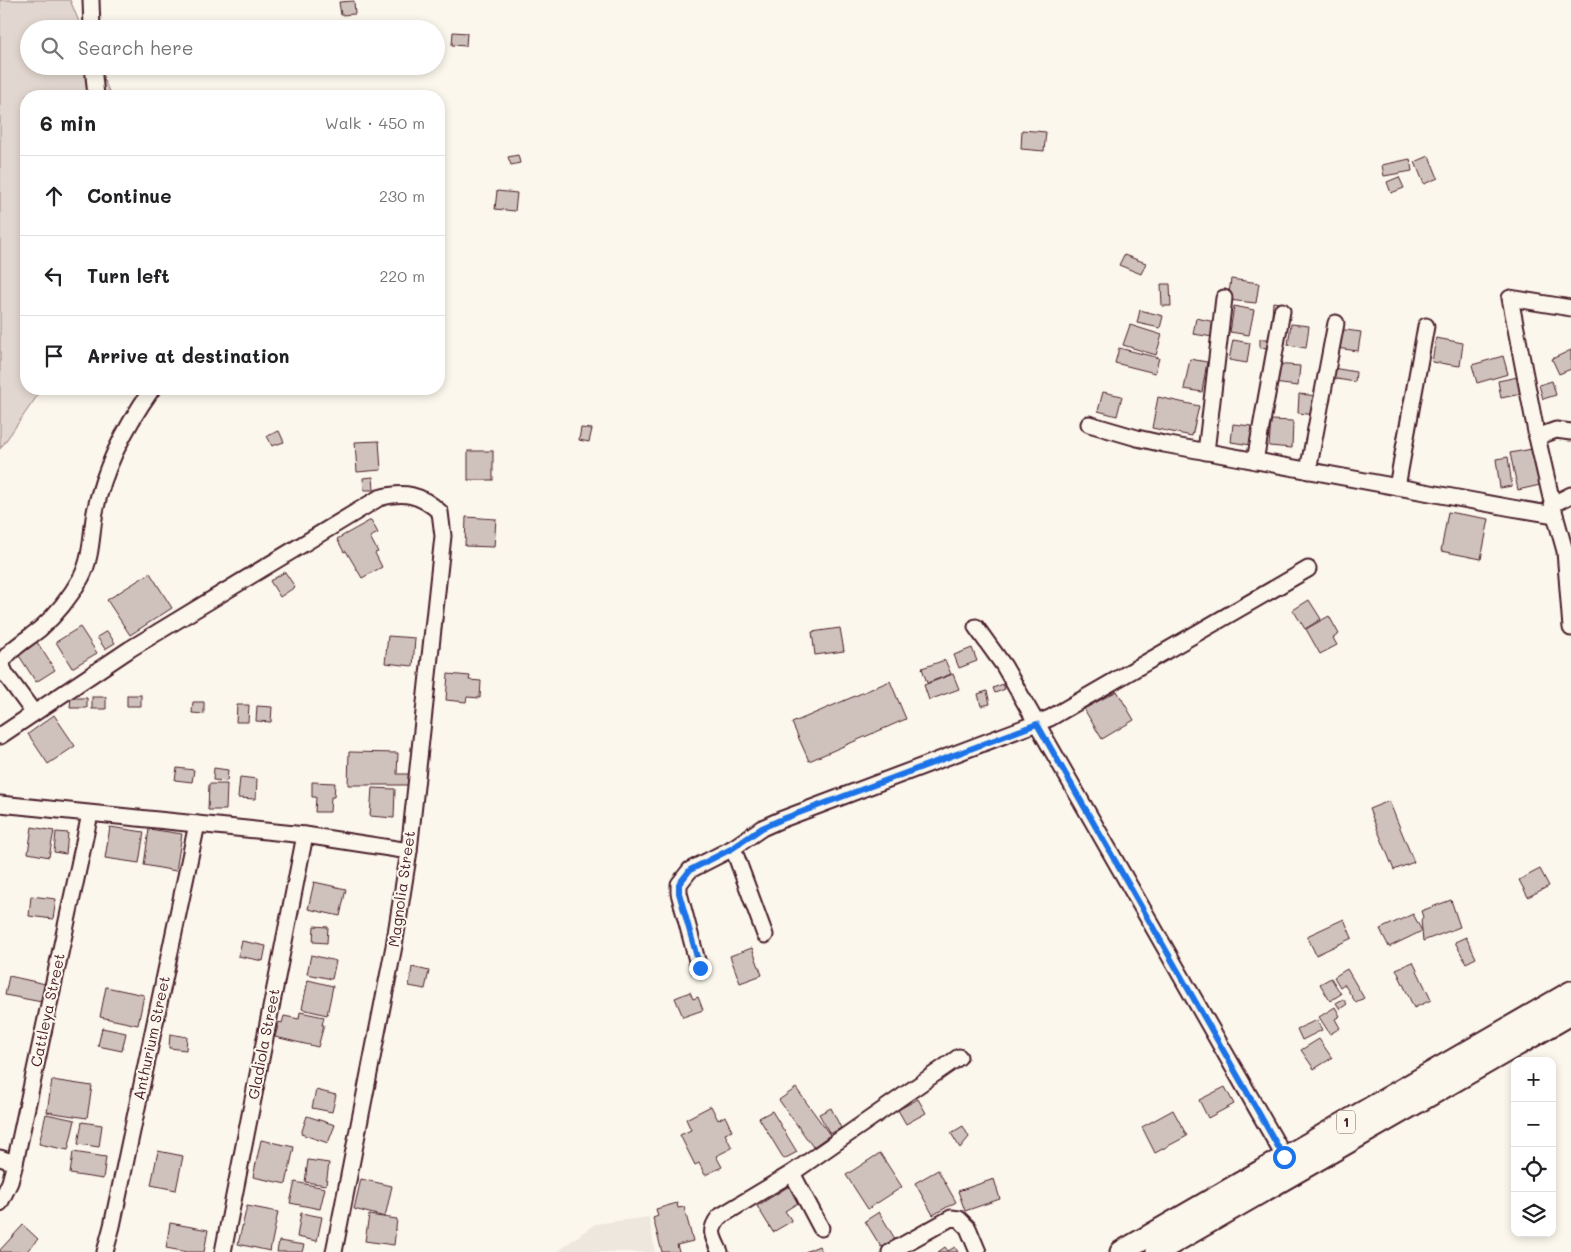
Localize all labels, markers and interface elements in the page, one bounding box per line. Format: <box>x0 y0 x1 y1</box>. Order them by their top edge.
search box <box>20 20 445 75</box>
icon: search <box>38 34 66 62</box>
text: Search here <box>78 35 194 60</box>
text: 6 min <box>40 109 96 136</box>
text: Walk · 450 m <box>325 112 425 133</box>
icon: ahead <box>40 182 68 210</box>
text: Continue <box>87 183 172 208</box>
text: 230 m <box>379 185 425 206</box>
icon: left <box>40 262 68 290</box>
text: Turn left <box>87 263 170 288</box>
text: 220 m <box>379 265 425 286</box>
icon: arrive <box>40 342 68 370</box>
text: Arrive at destination <box>87 343 290 368</box>
street label: Magnolia Street <box>383 829 419 948</box>
street label: Cattleya Street <box>25 951 69 1069</box>
route end <box>689 957 712 980</box>
street label: Anthurium Street <box>128 974 174 1102</box>
street label: Gladiola Street <box>242 986 284 1101</box>
map controls <box>1511 1057 1556 1237</box>
button: + <box>1511 1057 1556 1102</box>
button: − <box>1511 1102 1556 1147</box>
road number: 1 <box>1337 1110 1355 1134</box>
route start <box>1273 1146 1296 1169</box>
button: locate <box>1511 1147 1556 1192</box>
button: layers <box>1511 1192 1556 1237</box>

